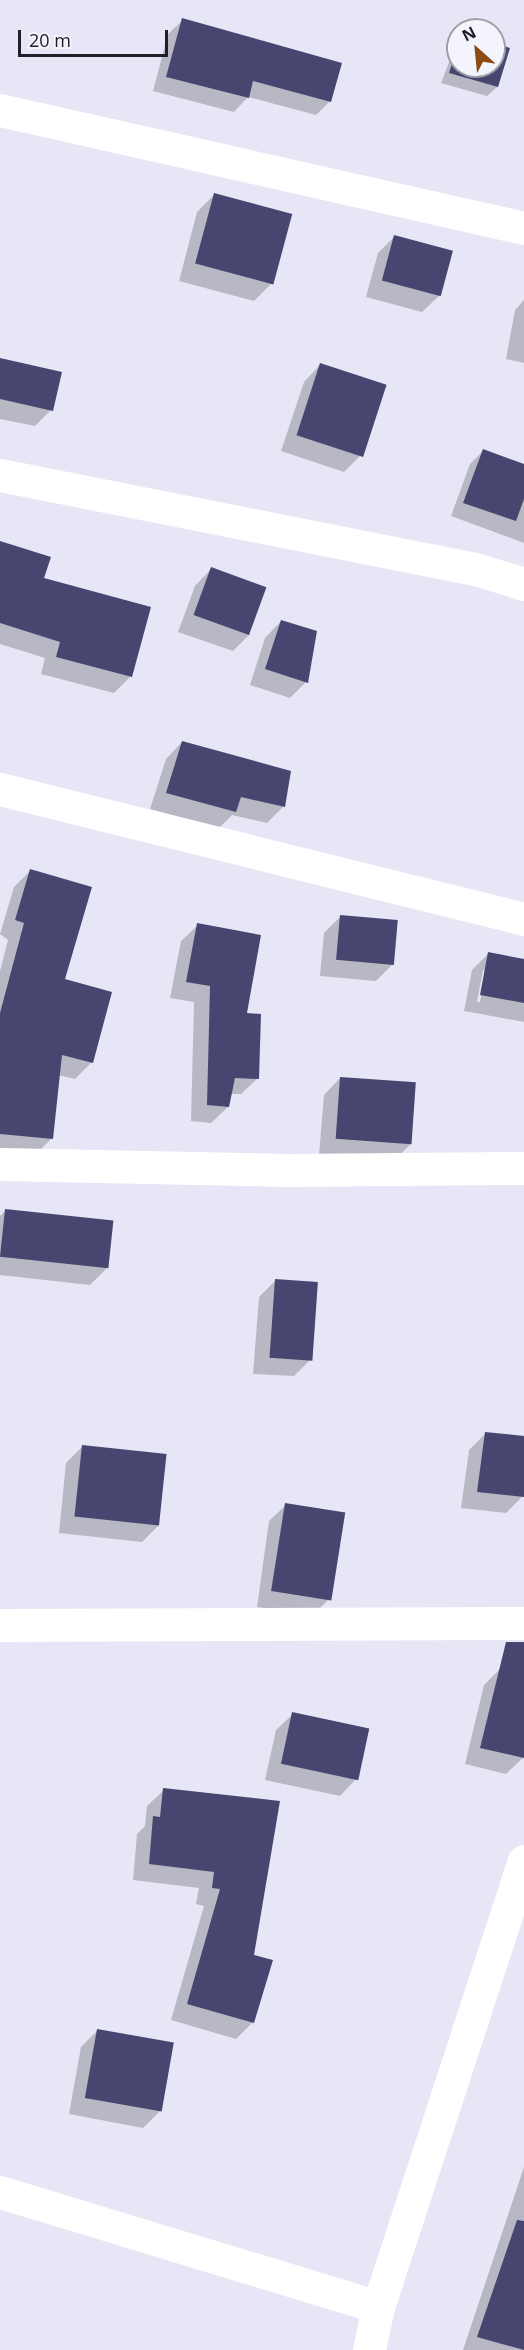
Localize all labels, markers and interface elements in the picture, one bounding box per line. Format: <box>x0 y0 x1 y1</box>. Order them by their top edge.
scale bar <box>21 18 171 56</box>
north arrow <box>446 18 506 78</box>
text: N <box>458 21 480 47</box>
text: 20 m <box>29 28 71 52</box>

